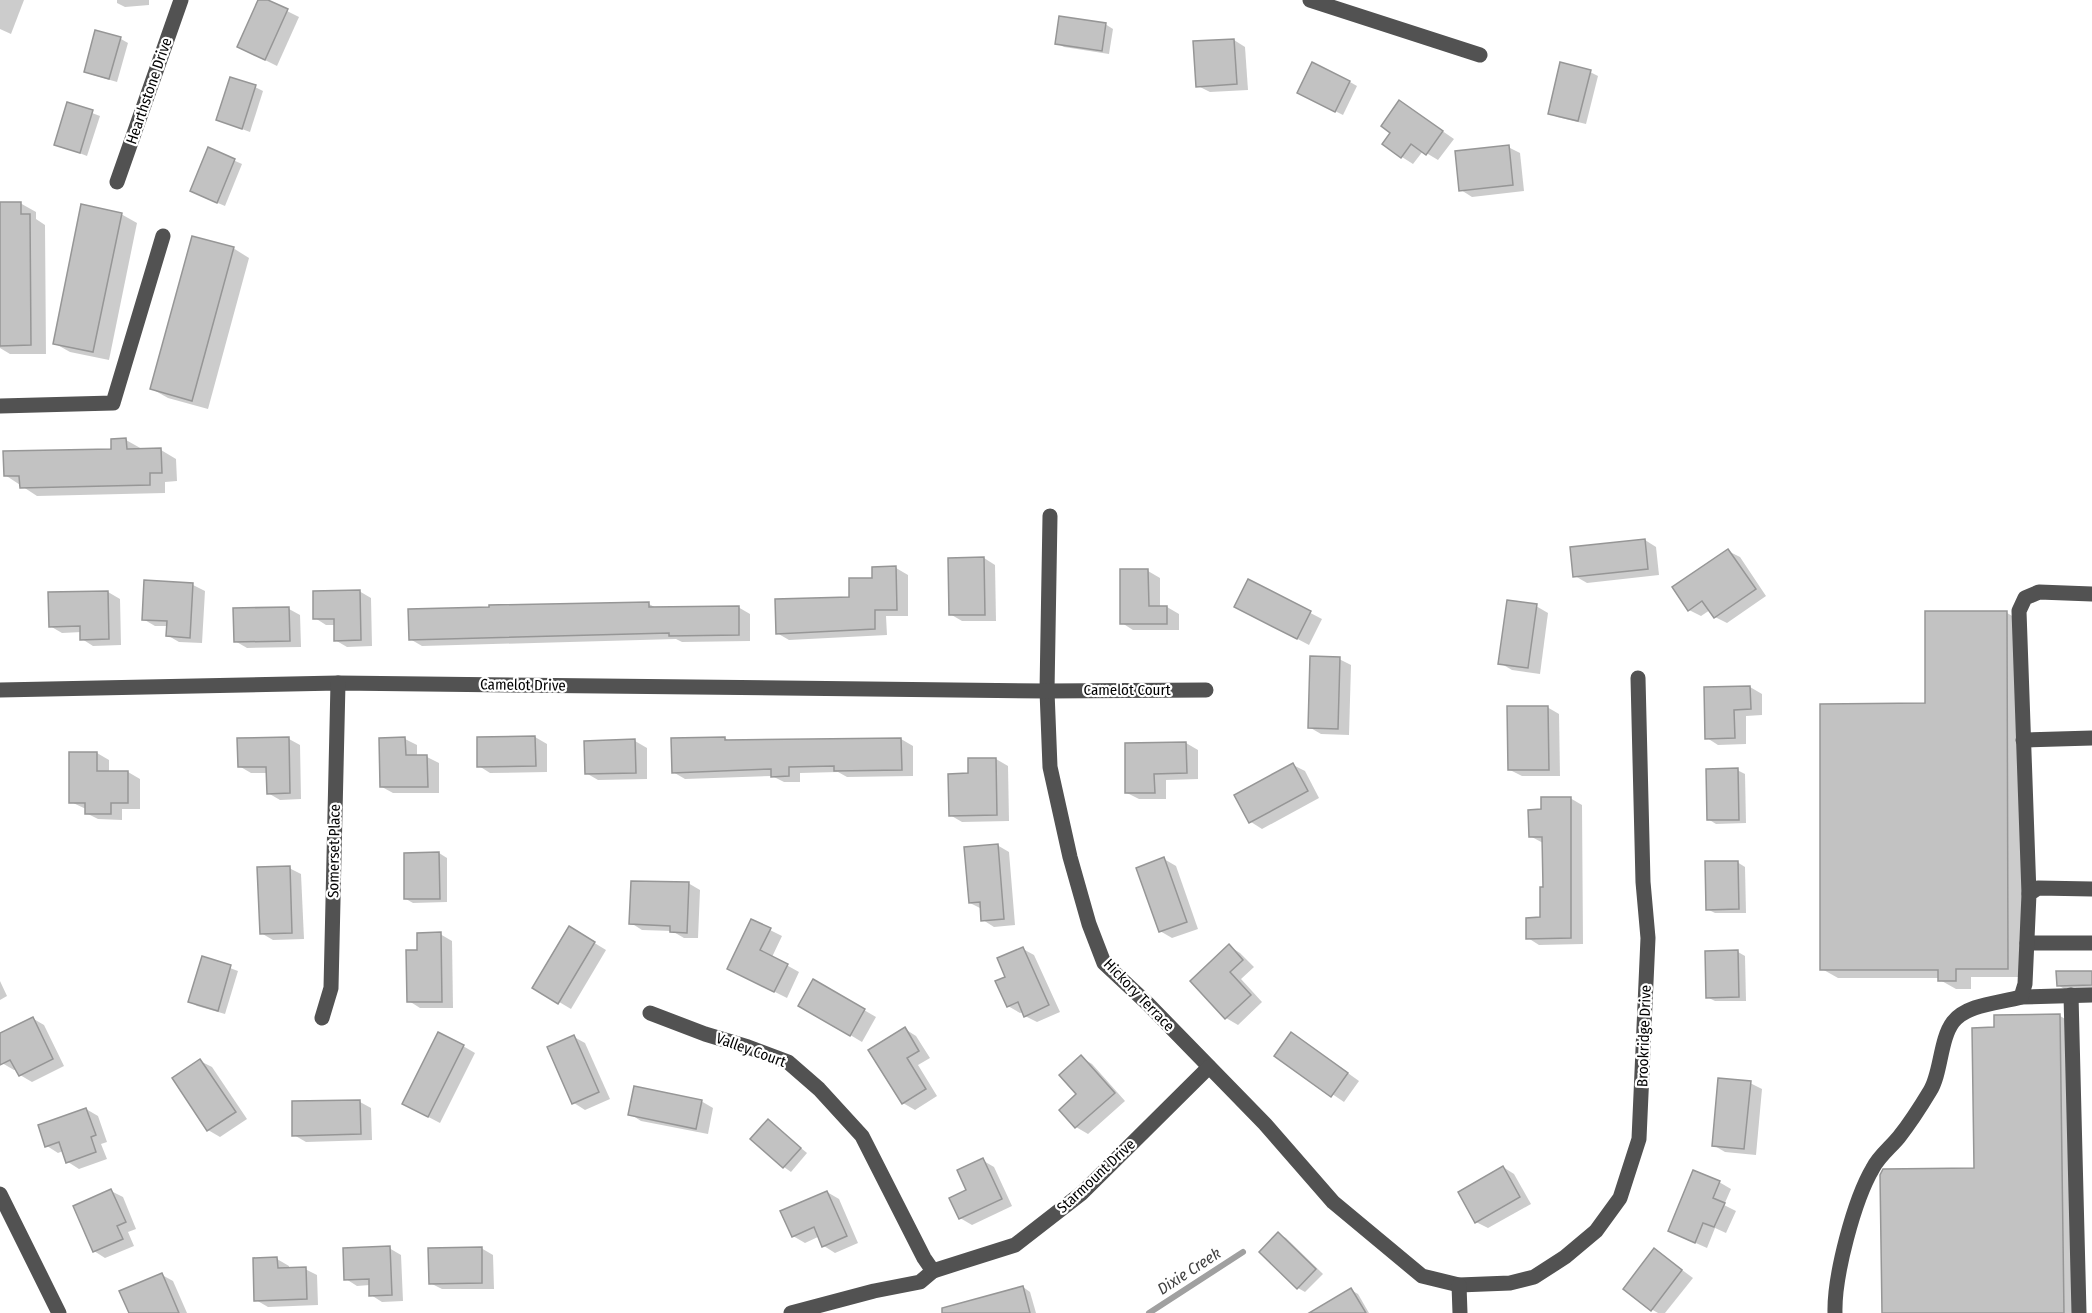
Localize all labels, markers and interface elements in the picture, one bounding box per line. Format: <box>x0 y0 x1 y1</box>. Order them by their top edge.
street label: Hearthstone Drive <box>122 35 176 147</box>
street label: Camelot Drive <box>480 675 566 695</box>
street label: Camelot Court <box>1083 681 1171 699</box>
street label: Somerset Place <box>324 804 344 898</box>
street label: Hickory Terrace <box>1100 955 1178 1035</box>
street label: Brookridge Drive <box>1633 985 1655 1087</box>
street label: Valley Court <box>714 1029 788 1071</box>
street label: Starmount Drive <box>1053 1135 1139 1217</box>
water label: Dixie Creek <box>1154 1243 1224 1298</box>

